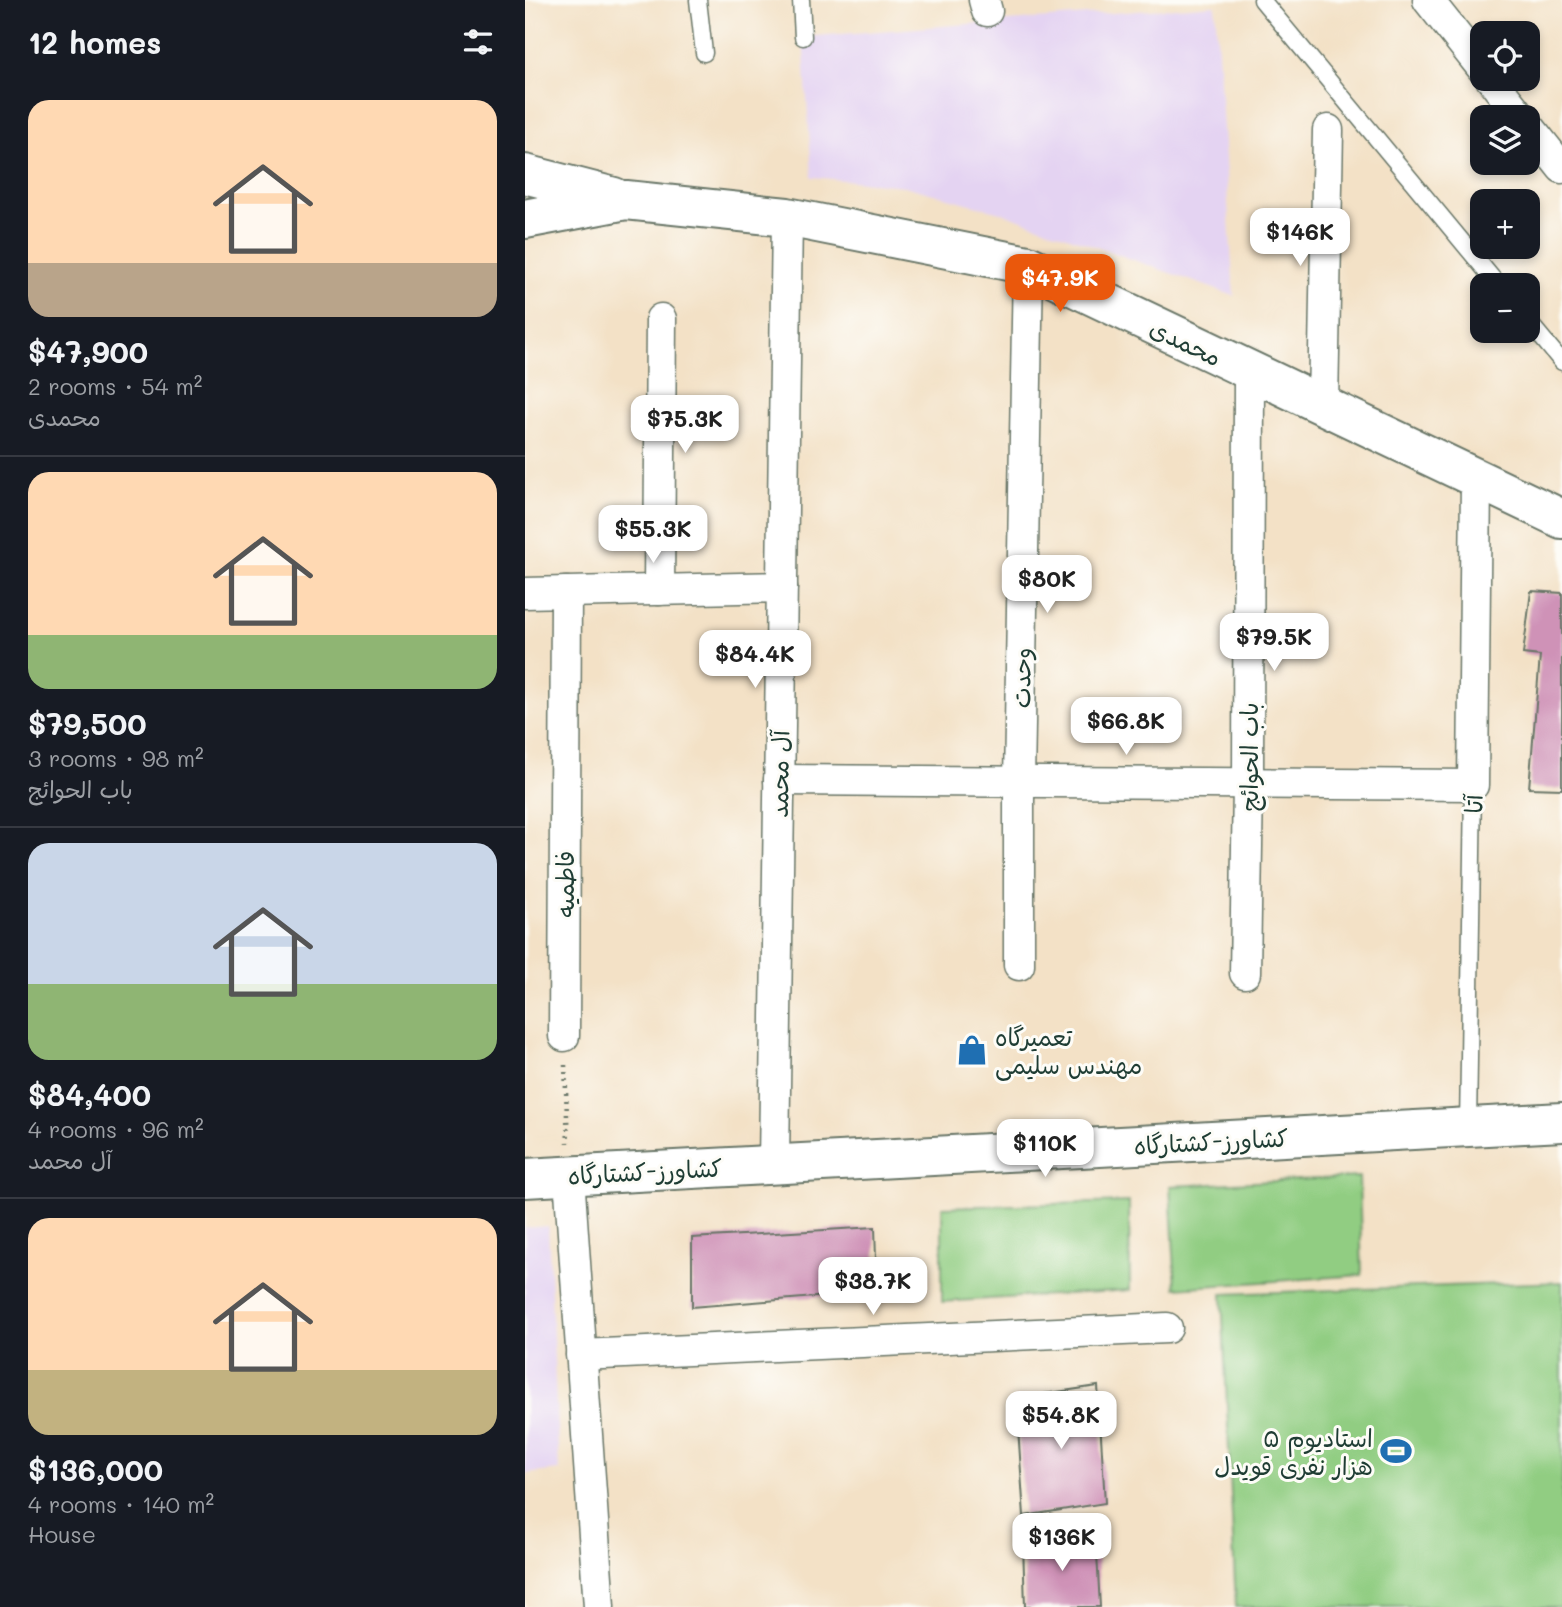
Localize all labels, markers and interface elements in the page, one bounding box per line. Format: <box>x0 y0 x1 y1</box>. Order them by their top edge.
map controls <box>1470 21 1540 343</box>
button: locate <box>1470 21 1540 91</box>
text: 12 homes <box>28 22 161 62</box>
icon: filters <box>459 23 497 61</box>
button: layers <box>1470 105 1540 175</box>
icon: home <box>200 146 326 272</box>
button: + <box>1470 189 1540 259</box>
pin: $146K <box>1251 208 1349 268</box>
text: $146K <box>1266 216 1334 246</box>
pin: $47.9K <box>1003 254 1117 314</box>
text: $47.9K <box>1021 262 1099 292</box>
button: − <box>1470 273 1540 343</box>
street label: محمدی <box>1145 311 1227 373</box>
text: $47,900 <box>28 331 148 371</box>
text: 2 rooms · 54 m² <box>28 371 203 401</box>
pin: $75.3K <box>628 396 742 455</box>
text: محمدی <box>28 402 101 432</box>
text: $75.3K <box>647 403 723 433</box>
pin: $55.3K <box>596 505 710 565</box>
text: $55.3K <box>614 513 692 543</box>
icon: home <box>200 518 326 644</box>
pin: $80K <box>1006 556 1088 615</box>
text: $80K <box>1018 563 1076 593</box>
pin: $79.5K <box>1217 614 1331 673</box>
text: $79.5K <box>1236 621 1312 651</box>
pin: $84.4K <box>698 630 812 690</box>
text: $84.4K <box>715 638 795 668</box>
street label: وحدت <box>1005 647 1037 709</box>
pin: $66.8K <box>1069 698 1183 757</box>
street label: باب الحوائج <box>1233 702 1266 812</box>
text: $79,500 <box>28 703 147 743</box>
text: $66.8K <box>1087 705 1165 735</box>
street label: آل محمد <box>763 729 795 818</box>
text: 3 rooms · 98 m² <box>28 743 204 773</box>
text: باب الحوائج <box>28 774 133 804</box>
street label: آتا <box>1457 793 1489 814</box>
street label: فاطمیه <box>549 851 580 917</box>
icon: home <box>200 889 326 1015</box>
place label: تعمیرگاه مهندس سلیمی <box>995 1021 1142 1081</box>
shop icon: تعمیرگاه مهندس سلیمی <box>955 1033 989 1067</box>
text: $84,400 <box>28 1074 151 1114</box>
text: 4 rooms · 96 m² <box>28 1114 204 1144</box>
pin: $110K <box>996 1120 1094 1179</box>
street label: کشاورز-کشتارگاه <box>1133 1121 1289 1161</box>
text: $110K <box>1013 1127 1077 1157</box>
text: آل محمد <box>28 1145 112 1175</box>
street label: کشاورز-کشتارگاه <box>567 1151 723 1191</box>
pin: $38.7K <box>816 1258 930 1317</box>
icon: home <box>200 1264 326 1390</box>
text: $38.7K <box>834 1265 912 1295</box>
pin: $54.8K <box>1004 1392 1118 1451</box>
text: $54.8K <box>1022 1399 1100 1429</box>
place label: استادیوم ۵ هزار نفری قویدل <box>1214 1422 1373 1482</box>
sports icon: استادیوم ۵ هزار نفری قویدل <box>1379 1434 1413 1468</box>
text: $136,000 <box>28 1449 163 1489</box>
text: 4 rooms · 140 m² <box>28 1489 214 1519</box>
pin: $136K <box>1013 1514 1111 1573</box>
text: House <box>28 1519 96 1549</box>
text: $136K <box>1028 1521 1096 1551</box>

